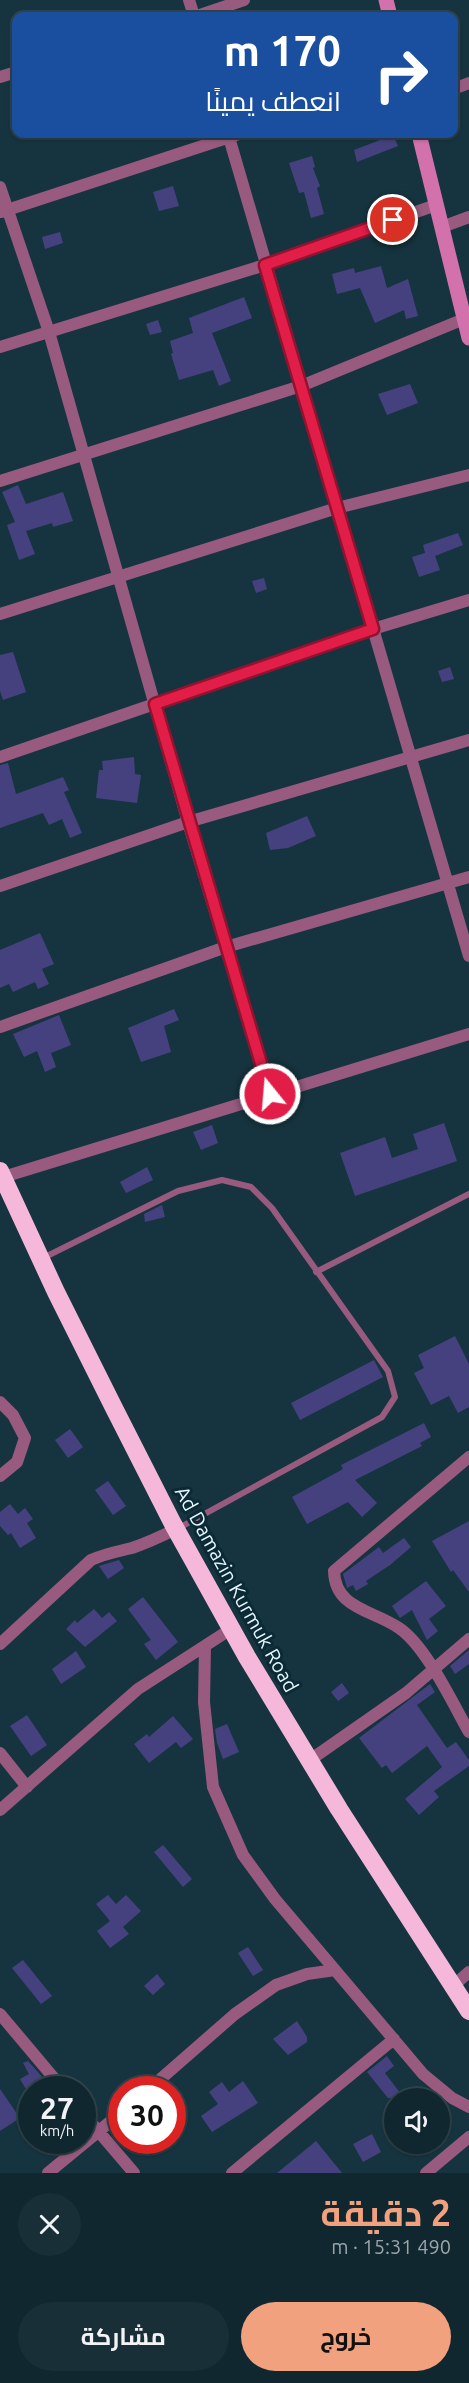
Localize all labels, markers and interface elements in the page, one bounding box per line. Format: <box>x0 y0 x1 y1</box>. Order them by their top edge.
text: 170 m <box>224 27 341 74</box>
icon: right <box>362 36 440 114</box>
text: انعطف يمينًا <box>205 86 341 116</box>
pin <box>367 194 418 245</box>
icon: arrive <box>376 203 409 236</box>
position arrow <box>238 1062 302 1126</box>
street label: Ad Damazin Kurmuk Road <box>171 1482 303 1696</box>
speed limit sign: 30 <box>108 2076 186 2154</box>
map controls <box>384 2088 450 2154</box>
button: sound <box>384 2088 450 2154</box>
text: 27 <box>40 2091 74 2125</box>
text: km/h <box>40 2122 74 2139</box>
text: 2 دقيقة <box>320 2192 451 2233</box>
button: close <box>18 2193 81 2256</box>
text: 490 m · 15:31 <box>331 2235 451 2258</box>
button: مشاركة <box>18 2302 229 2371</box>
button: خروج <box>241 2302 451 2371</box>

